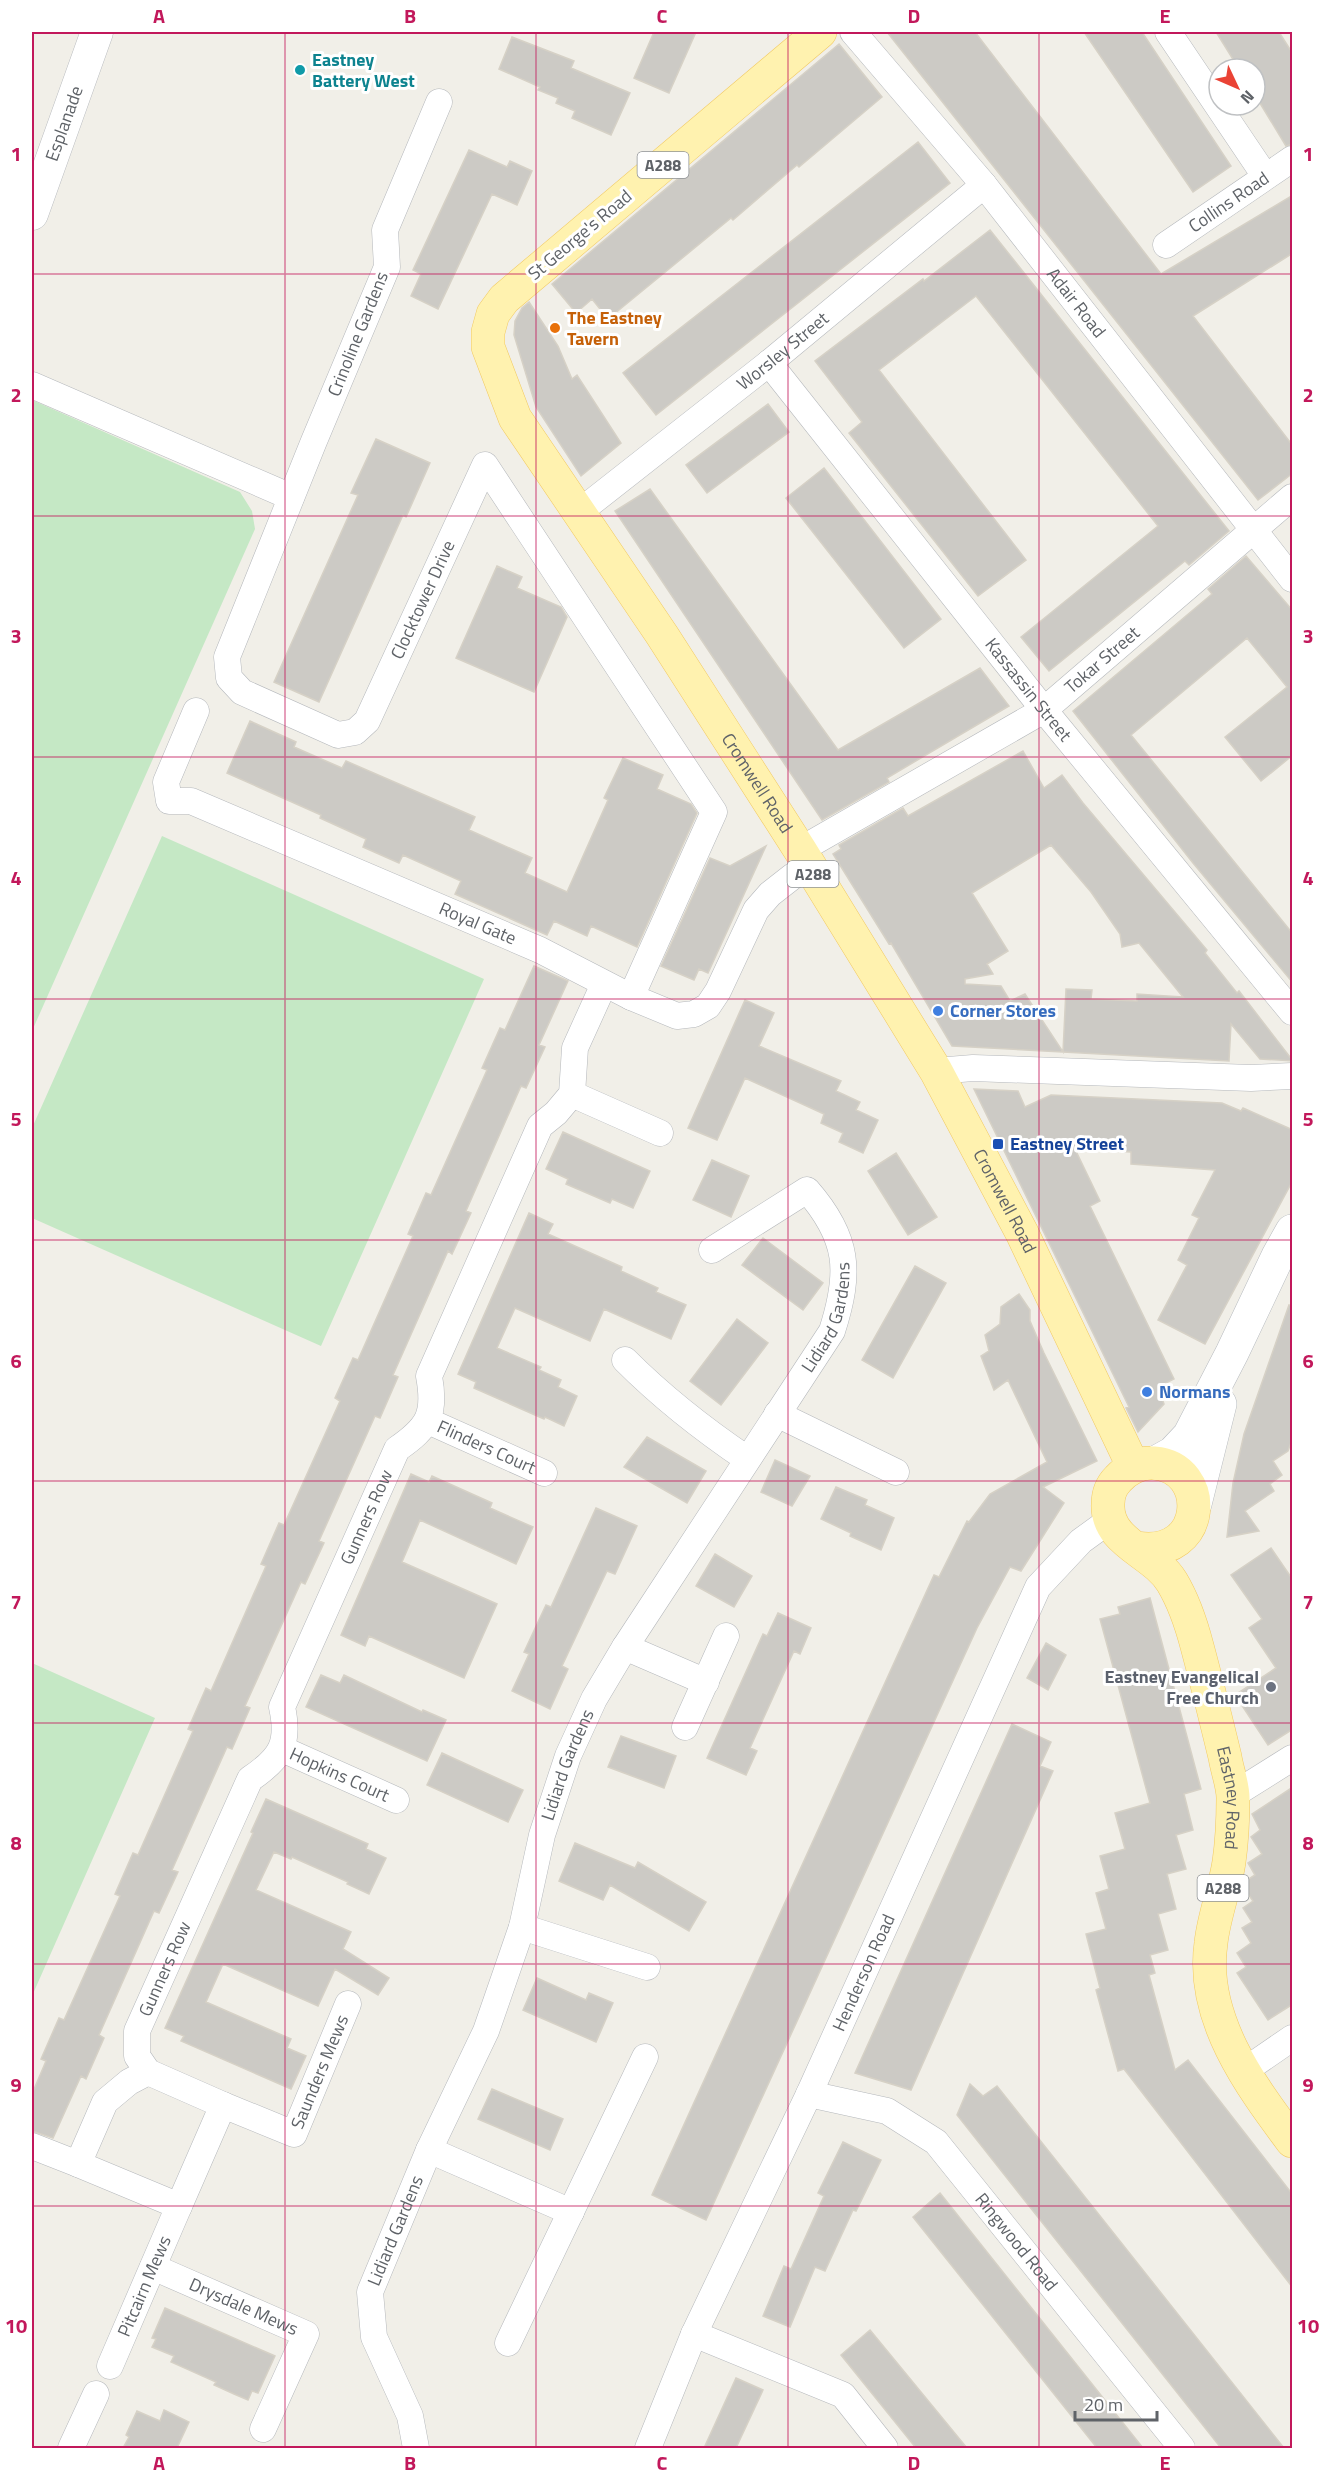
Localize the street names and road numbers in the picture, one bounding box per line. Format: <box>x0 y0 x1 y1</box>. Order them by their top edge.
street label: Esplanade <box>38 82 90 165</box>
road number: A288 <box>638 152 688 178</box>
street label: Collins Road <box>1183 165 1274 239</box>
street label: St George's Road <box>522 183 638 286</box>
street label: Adair Road <box>1041 262 1113 343</box>
street label: Crinoline Gardens <box>320 267 395 400</box>
street label: Worsley Street <box>731 305 835 397</box>
street label: Clocktower Drive <box>383 536 462 663</box>
street label: Tokar Street <box>1058 619 1146 700</box>
street label: Kassassin Street <box>979 632 1079 748</box>
street label: Cromwell Road <box>715 727 800 838</box>
road number: A288 <box>788 861 838 887</box>
street label: Royal Gate <box>435 895 521 951</box>
street label: Cromwell Road <box>967 1144 1044 1257</box>
street label: Lidiard Gardens <box>794 1261 857 1378</box>
street label: Flinders Court <box>433 1413 541 1481</box>
street label: Gunners Row <box>333 1465 399 1569</box>
street label: Lidiard Gardens <box>534 1705 601 1824</box>
street label: Hopkins Court <box>285 1740 395 1809</box>
street label: Eastney Road <box>1210 1743 1247 1851</box>
road number: A288 <box>1198 1875 1248 1901</box>
street label: Henderson Road <box>825 1910 902 2036</box>
street label: Gunners Row <box>131 1916 198 2021</box>
street label: Saunders Mews <box>284 2010 355 2133</box>
street label: Lidiard Gardens <box>360 2171 430 2290</box>
street label: Ringwood Road <box>969 2187 1065 2296</box>
street label: Pitcairn Mews <box>110 2231 178 2341</box>
street label: Drysdale Mews <box>185 2270 303 2342</box>

